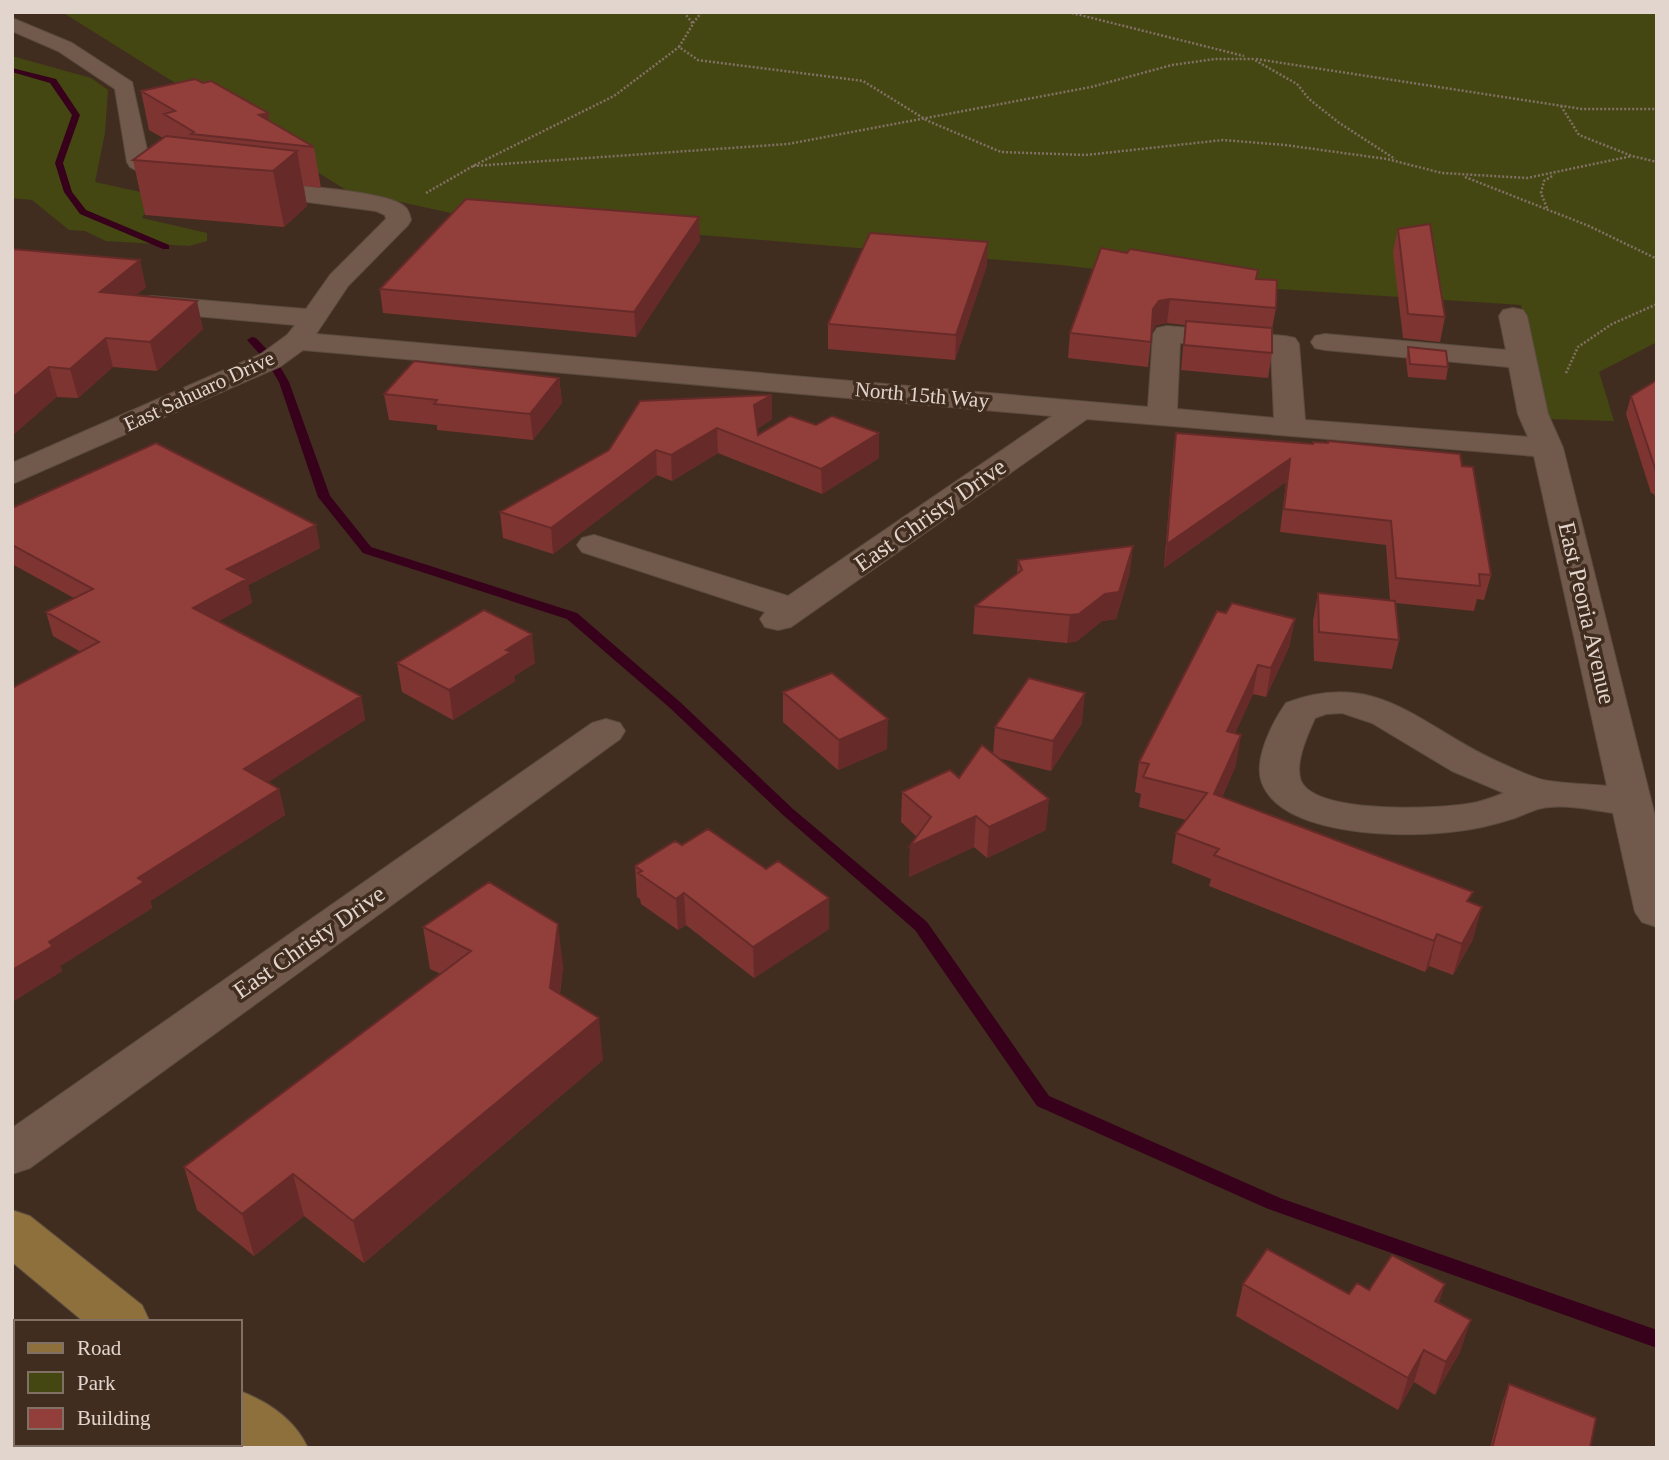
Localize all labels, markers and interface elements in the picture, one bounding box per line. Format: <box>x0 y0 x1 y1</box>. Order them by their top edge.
street label: East Sahuaro Drive <box>120 346 278 436</box>
street label: North 15th Way <box>854 377 990 413</box>
street label: East Christy Drive <box>849 453 1011 577</box>
street label: East Peoria Avenue <box>1553 519 1621 707</box>
street label: East Christy Drive <box>228 880 390 1004</box>
legend <box>14 1320 242 1446</box>
text: Road <box>77 1336 122 1360</box>
text: Park <box>77 1371 116 1395</box>
text: Building <box>77 1406 151 1430</box>

